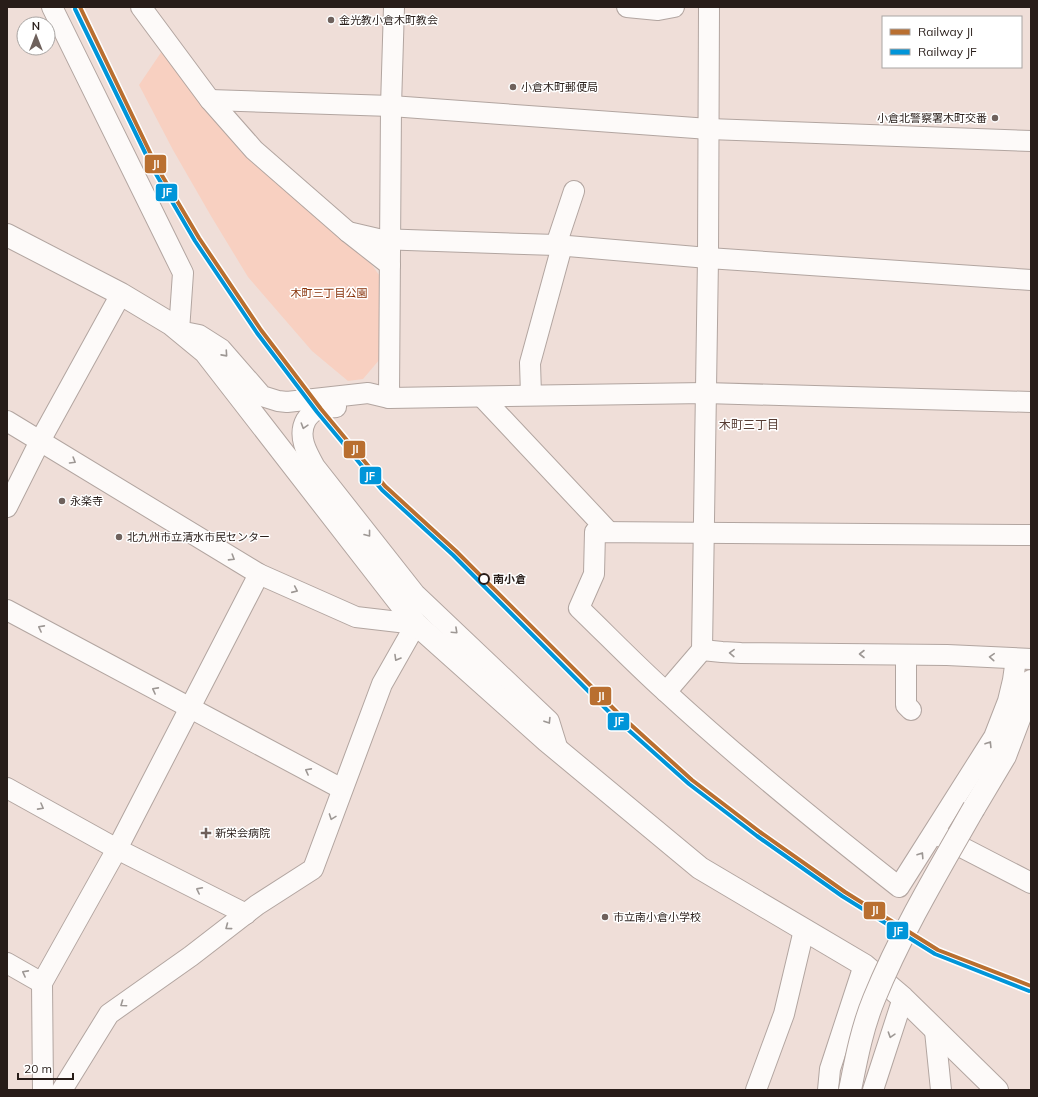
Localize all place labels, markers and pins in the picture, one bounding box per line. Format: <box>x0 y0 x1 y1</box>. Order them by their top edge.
place label: 金光教小倉木町教会 <box>339 13 438 27</box>
marker: 金光教小倉木町教会 <box>326 15 336 25</box>
place label: 小倉木町郵便局 <box>521 80 598 94</box>
marker: 小倉木町郵便局 <box>508 82 518 92</box>
place label: 小倉北警察署木町交番 <box>877 111 987 125</box>
marker: 小倉北警察署木町交番 <box>990 113 1000 123</box>
place label: 永楽寺 <box>70 494 103 508</box>
marker: 永楽寺 <box>57 496 67 506</box>
place label: 北九州市立清水市民センター <box>127 530 270 544</box>
marker: 北九州市立清水市民センター <box>114 532 124 542</box>
place label: 南小倉 <box>493 572 526 586</box>
marker: 南小倉 <box>478 573 490 585</box>
place label: 新栄会病院 <box>215 826 270 840</box>
marker: 新栄会病院 <box>200 827 212 839</box>
place label: 市立南小倉小学校 <box>613 910 701 924</box>
marker: 市立南小倉小学校 <box>600 912 610 922</box>

